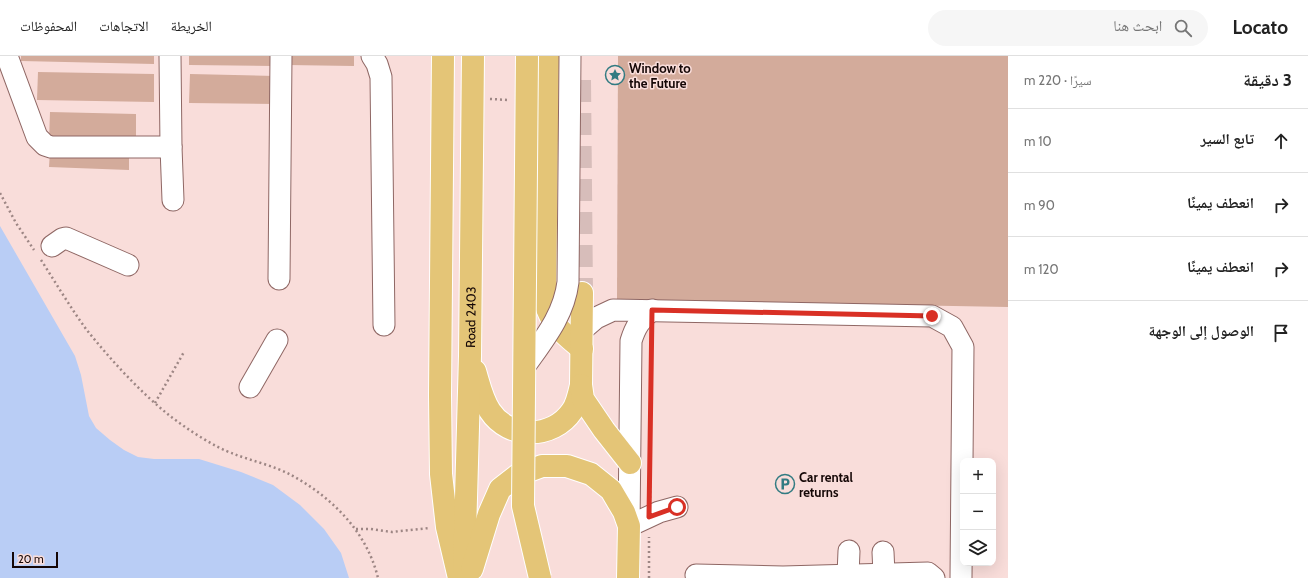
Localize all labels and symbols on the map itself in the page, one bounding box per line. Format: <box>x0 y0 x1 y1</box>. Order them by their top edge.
place label: Window to the Future <box>629 60 691 91</box>
place icon: Window to the Future <box>604 64 626 86</box>
street label: Road 2403 <box>462 286 479 348</box>
route end <box>923 307 941 325</box>
place label: Car rental returns <box>799 469 854 500</box>
parking icon: Car rental returns <box>774 473 796 495</box>
route start <box>668 498 686 516</box>
scale bar <box>12 550 58 569</box>

